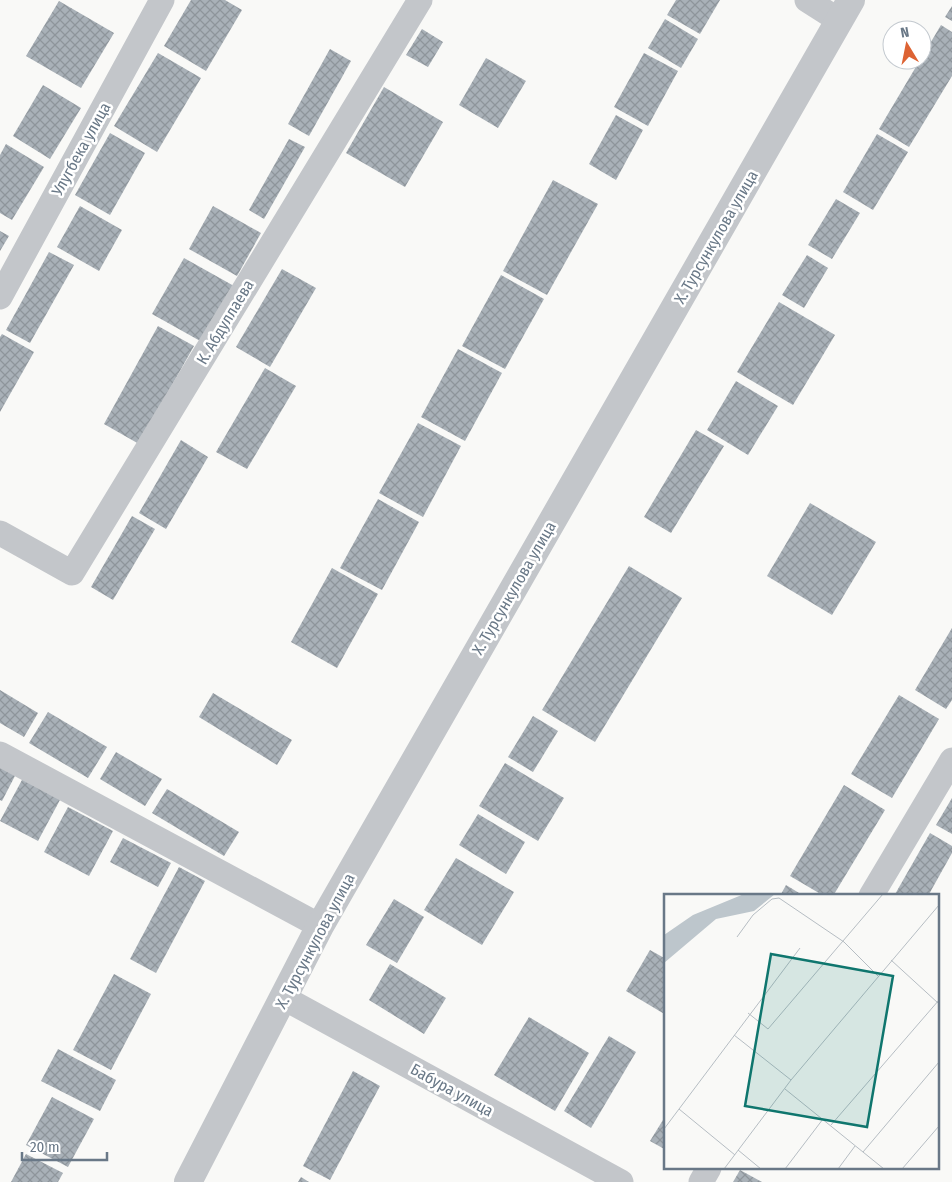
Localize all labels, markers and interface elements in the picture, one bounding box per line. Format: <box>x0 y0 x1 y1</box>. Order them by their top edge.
north arrow <box>882 20 932 70</box>
text: N <box>899 24 910 42</box>
street label: Улугбека улица <box>47 99 115 200</box>
street label: Х. Турсункулова улица <box>670 167 762 307</box>
street label: К. Абдуллаева <box>192 276 258 368</box>
street label: Х. Турсункулова улица <box>468 518 560 658</box>
street label: Х. Турсункулова улица <box>271 870 359 1012</box>
inset map <box>664 894 940 1170</box>
street label: Бабура улица <box>407 1059 497 1121</box>
scale bar <box>22 1130 108 1162</box>
text: 20 m <box>30 1138 60 1156</box>

